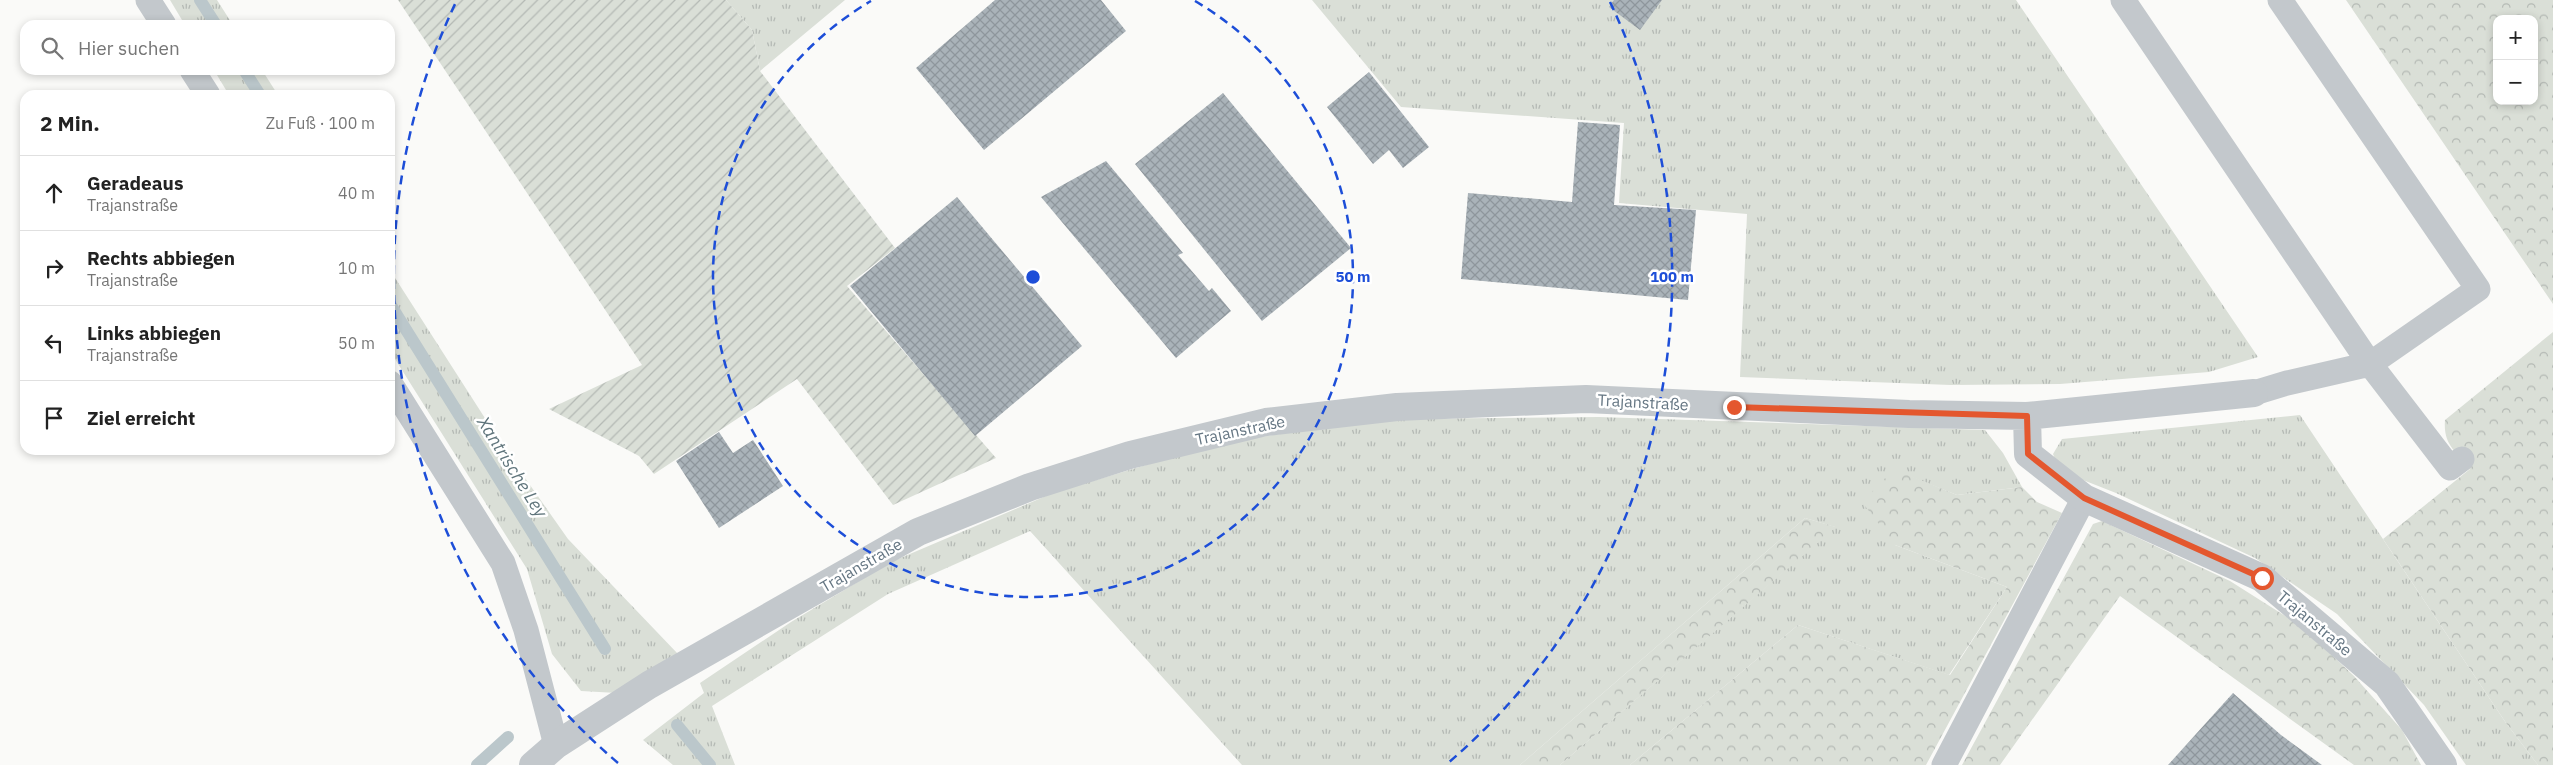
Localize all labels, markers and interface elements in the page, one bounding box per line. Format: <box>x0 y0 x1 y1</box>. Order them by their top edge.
map controls <box>2493 15 2538 105</box>
button: + <box>2493 15 2538 60</box>
search box <box>20 20 395 75</box>
icon: search <box>38 34 66 62</box>
text: Hier suchen <box>78 36 180 60</box>
button: − <box>2493 60 2538 105</box>
text: 2 Min. <box>40 109 100 137</box>
text: Zu Fuß · 100 m <box>266 113 375 133</box>
text: Geradeaus <box>87 171 184 195</box>
icon: ahead <box>40 179 68 207</box>
text: 40 m <box>338 183 375 203</box>
text: Trajanstraße <box>87 195 178 215</box>
text: Rechts abbiegen <box>87 246 235 270</box>
icon: right <box>40 254 68 282</box>
text: 10 m <box>338 258 375 278</box>
text: 50 m <box>1336 267 1370 286</box>
text: 100 m <box>1650 267 1694 286</box>
centre of rings <box>1024 268 1042 286</box>
text: Trajanstraße <box>87 270 178 290</box>
text: Links abbiegen <box>87 321 221 345</box>
icon: left <box>40 329 68 357</box>
text: 50 m <box>338 333 375 353</box>
text: Trajanstraße <box>87 345 178 365</box>
street label: Trajanstraße <box>1597 390 1689 414</box>
route end <box>1723 396 1746 419</box>
icon: arrive <box>40 404 68 432</box>
text: Ziel erreicht <box>87 406 195 430</box>
water label: Xantrische Ley <box>472 411 553 523</box>
street label: Trajanstraße <box>1193 411 1287 449</box>
street label: Trajanstraße <box>817 533 906 596</box>
route start <box>2251 567 2274 590</box>
street label: Trajanstraße <box>2274 586 2356 660</box>

